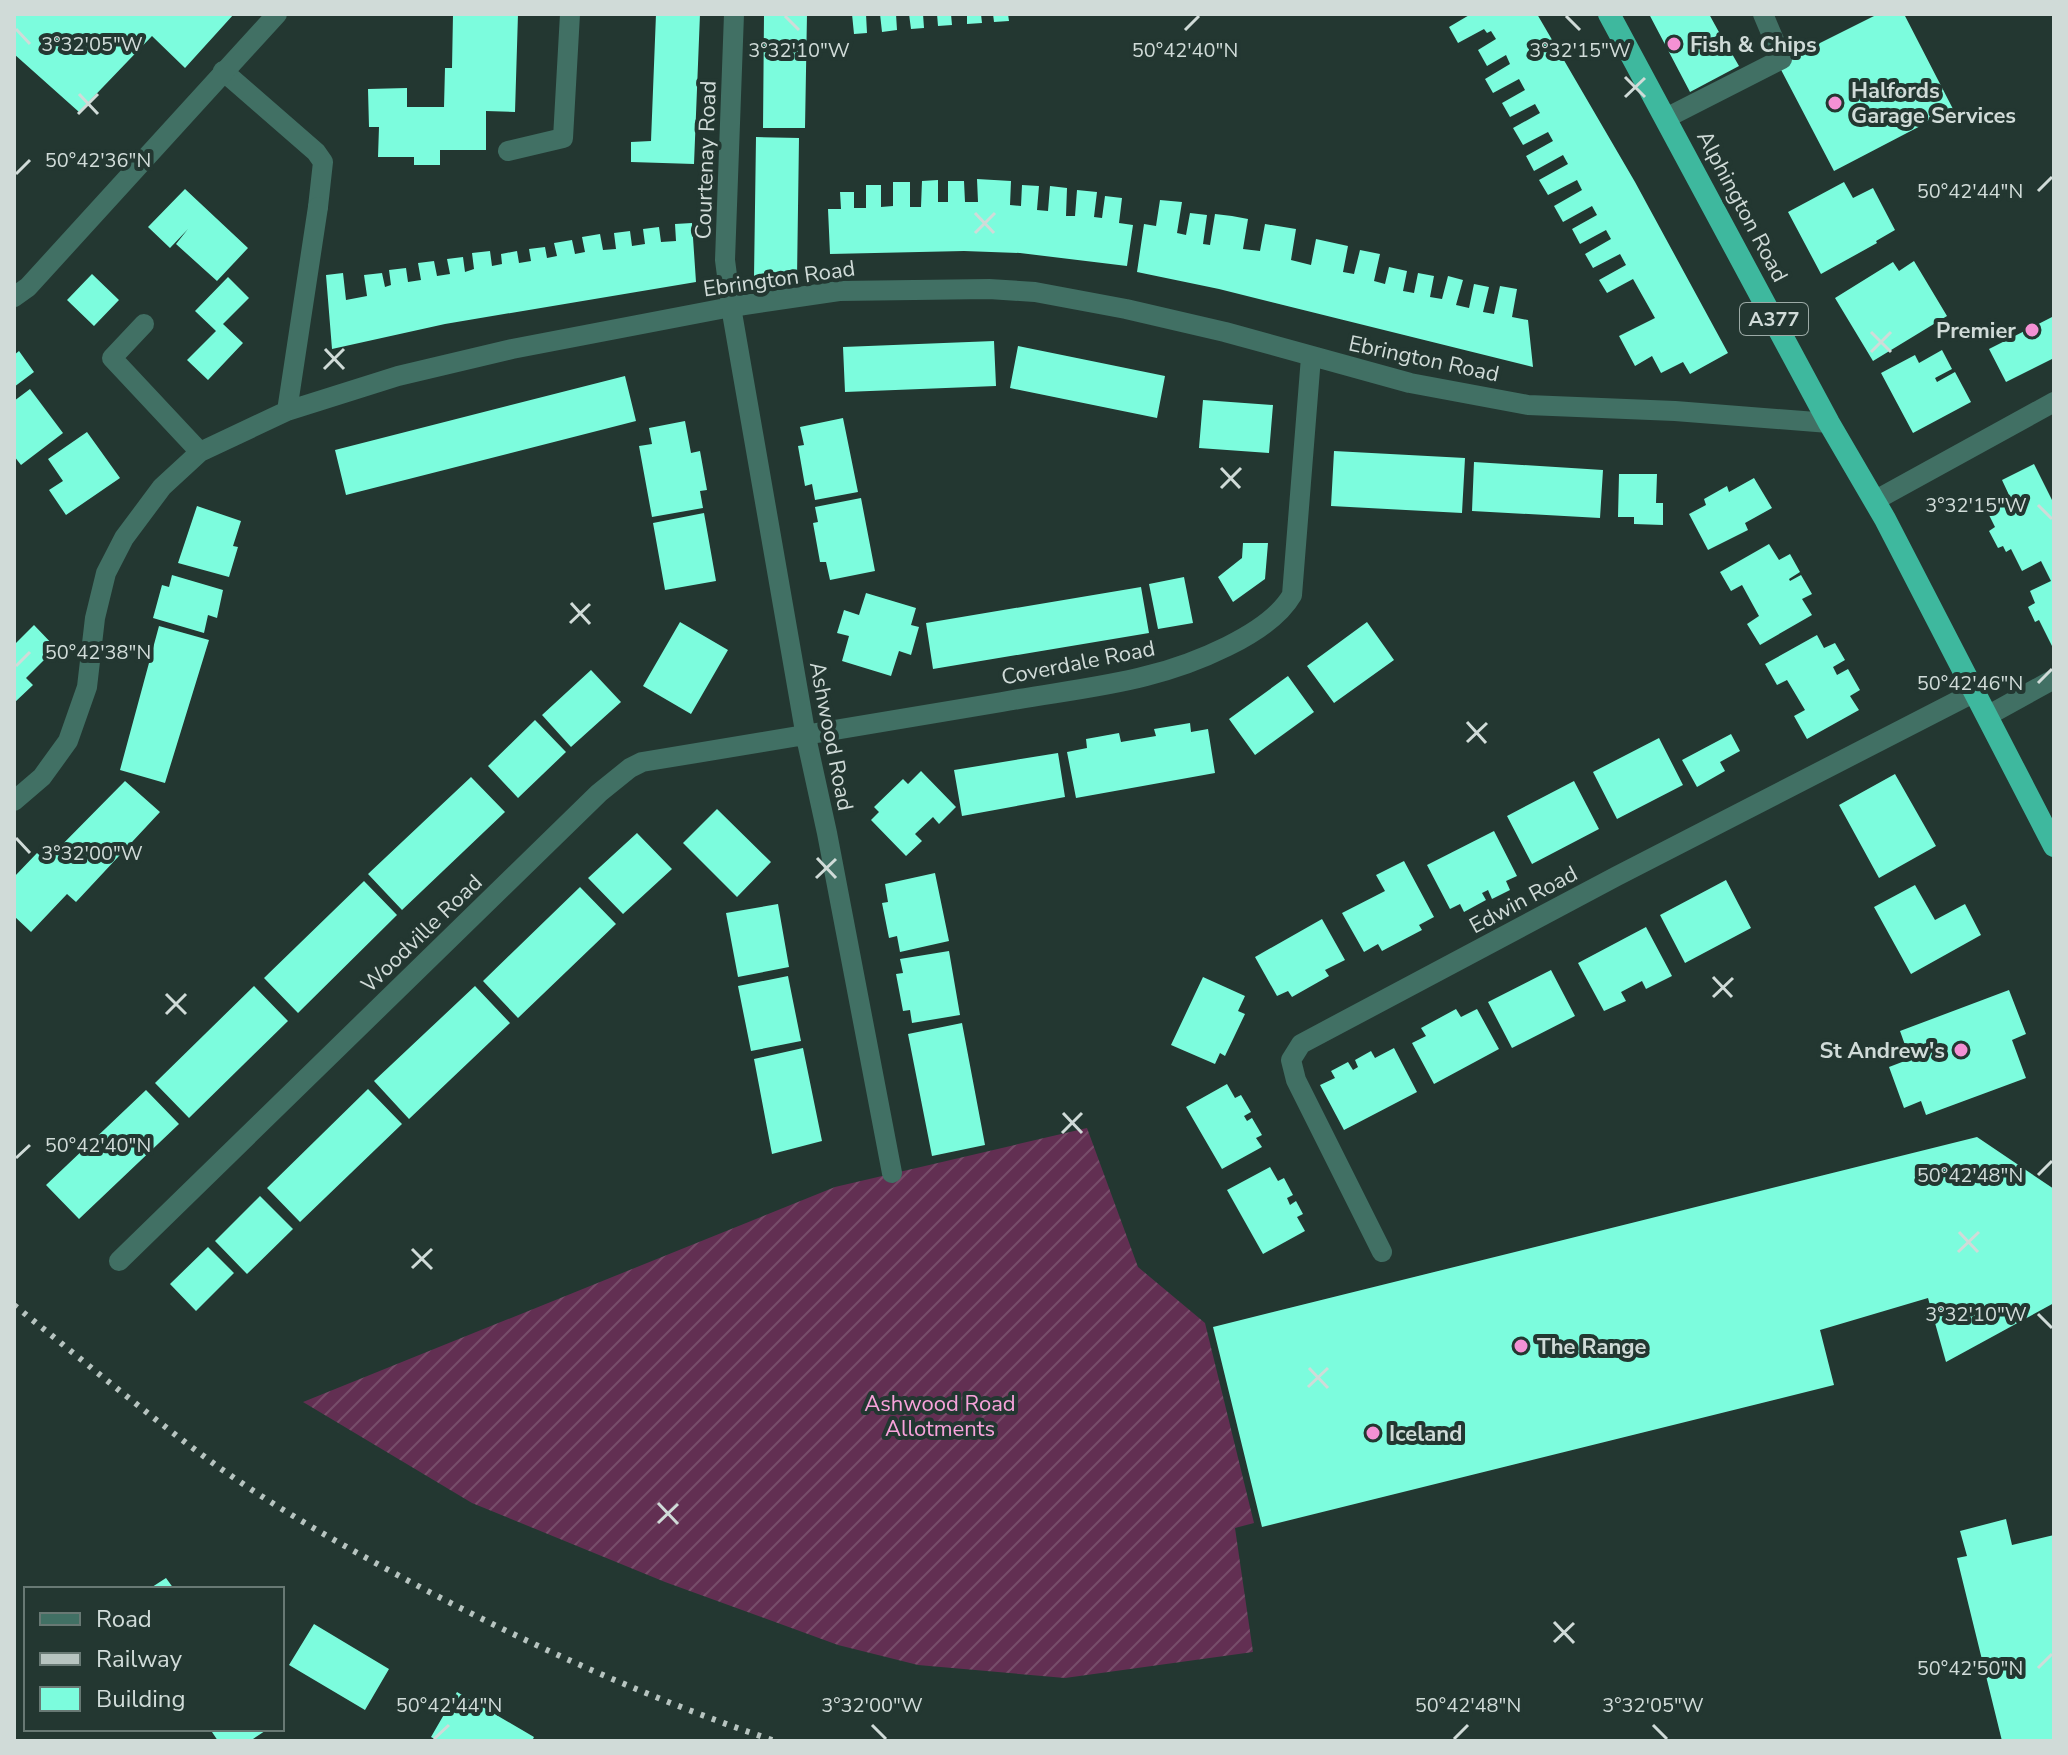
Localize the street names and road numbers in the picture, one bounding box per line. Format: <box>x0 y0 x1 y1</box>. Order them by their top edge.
street label: Courtenay Road <box>688 80 724 240</box>
street label: Alphington Road <box>1690 125 1795 287</box>
street label: Ebrington Road <box>701 253 857 305</box>
road number: A377 <box>1740 303 1808 335</box>
street label: Ebrington Road <box>1346 328 1502 390</box>
street label: Coverdale Road <box>999 633 1158 693</box>
street label: Ashwood Road <box>802 659 860 813</box>
street label: Edwin Road <box>1464 859 1583 941</box>
street label: Woodville Road <box>354 868 489 999</box>

